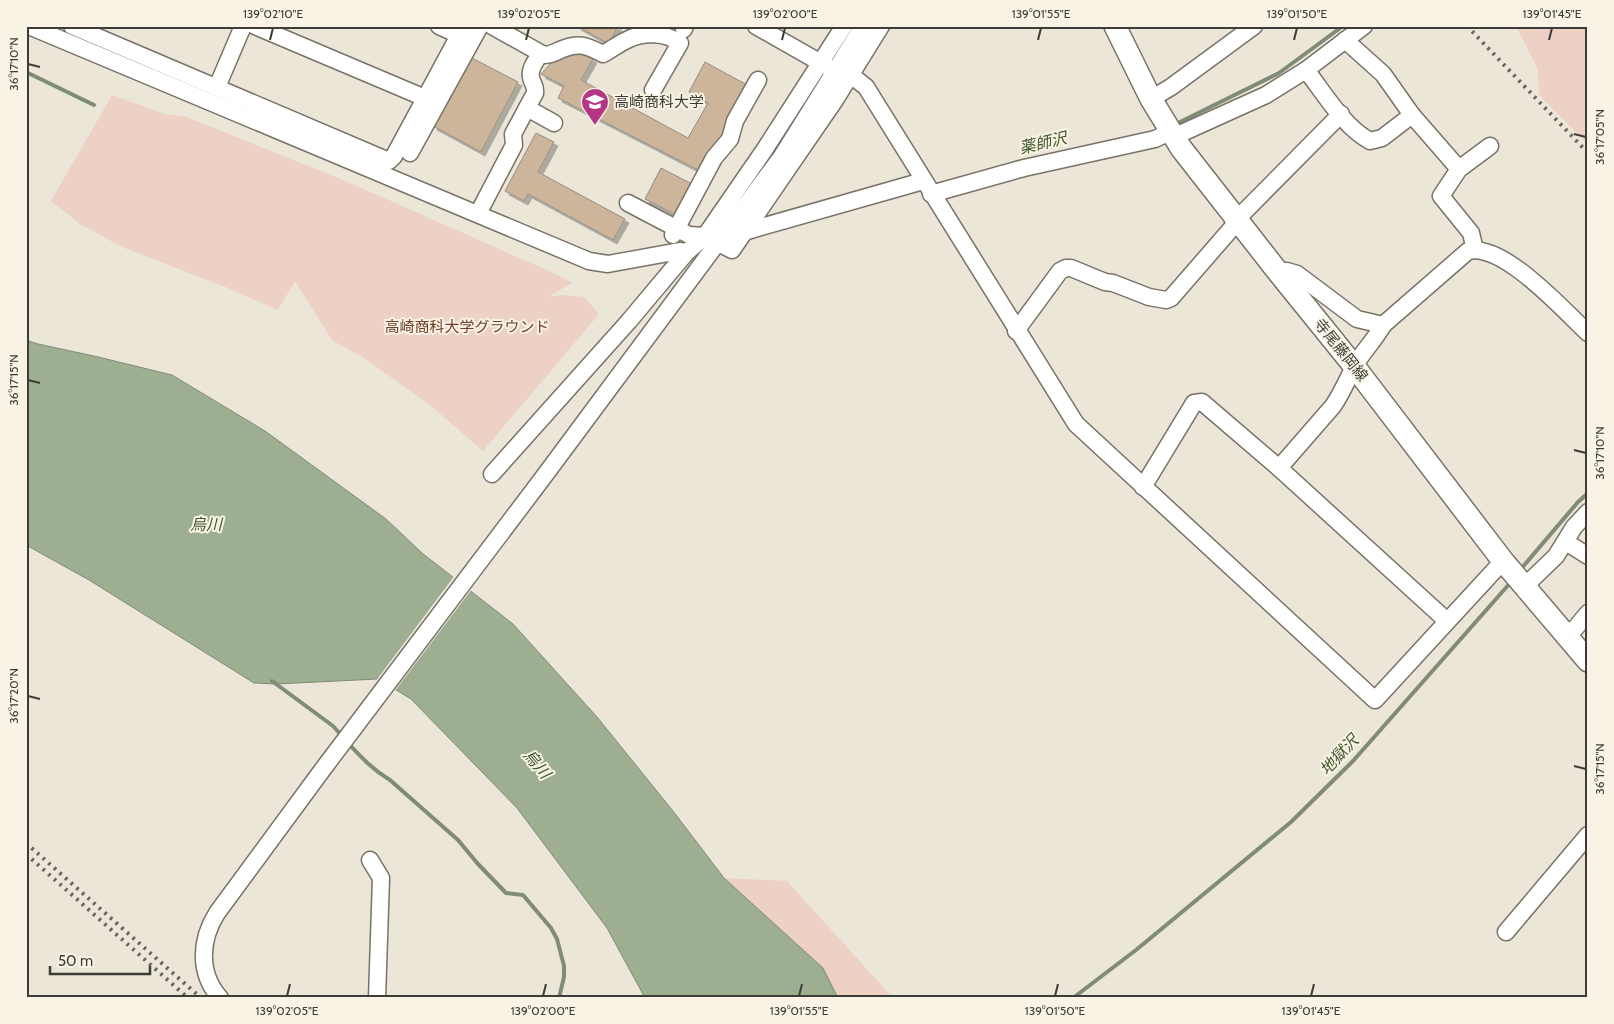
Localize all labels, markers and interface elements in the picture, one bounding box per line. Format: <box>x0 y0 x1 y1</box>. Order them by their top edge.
text: 139°02'10"E <box>243 6 303 21</box>
text: 139°02'05"E <box>498 6 561 21</box>
text: 139°02'00"E <box>753 6 818 21</box>
text: 139°01'55"E <box>1012 6 1071 21</box>
text: 139°01'50"E <box>1267 6 1328 21</box>
text: 139°01'45"E <box>1523 6 1582 21</box>
text: 36°17'10"N <box>6 37 21 91</box>
school or university icon: 高崎商科大学 <box>580 87 610 126</box>
place label: 高崎商科大学 <box>614 93 704 111</box>
text: 36°17'05"N <box>1592 109 1607 165</box>
water label: 薬師沢 <box>1017 128 1070 158</box>
street label: 寺尾藤岡線 <box>1310 315 1372 385</box>
park label: 高崎商科大学グラウンド <box>384 318 550 336</box>
text: 36°17'15"N <box>6 354 21 406</box>
text: 36°17'10"N <box>1592 426 1607 480</box>
water label: 烏川 <box>190 515 224 534</box>
text: 36°17'20"N <box>6 668 21 724</box>
water label: 地獄沢 <box>1316 730 1364 779</box>
text: 36°17'15"N <box>1592 743 1607 795</box>
water label: 烏川 <box>519 746 556 784</box>
scale bar <box>50 944 150 976</box>
text: 50 m <box>58 952 93 970</box>
text: 139°02'05"E <box>256 1003 319 1018</box>
text: 139°02'00"E <box>511 1003 576 1018</box>
text: 139°01'55"E <box>770 1003 829 1018</box>
text: 139°01'50"E <box>1025 1003 1086 1018</box>
text: 139°01'45"E <box>1282 1003 1341 1018</box>

